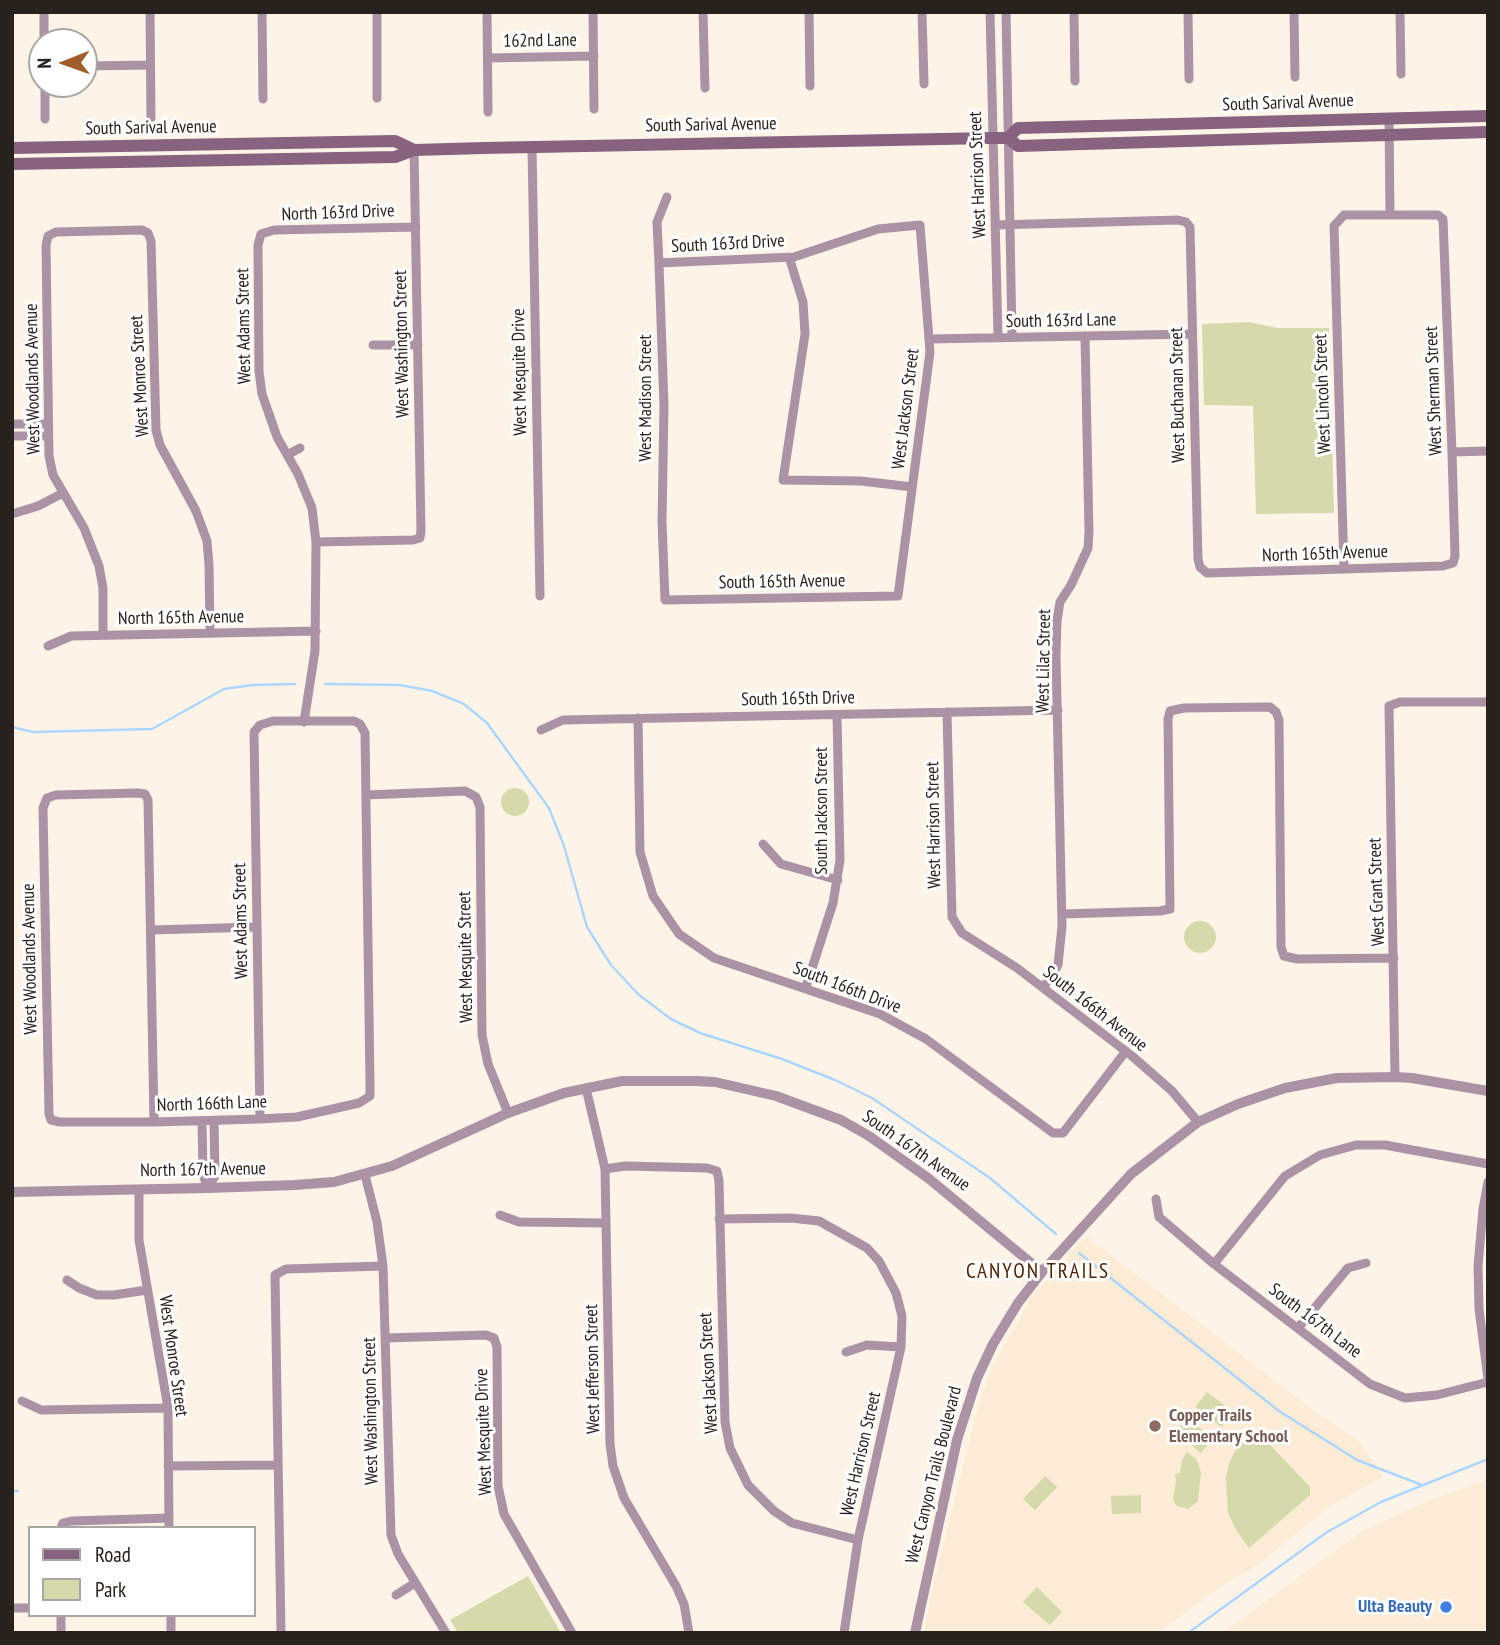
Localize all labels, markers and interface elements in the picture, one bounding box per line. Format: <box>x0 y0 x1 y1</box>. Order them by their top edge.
north arrow <box>28 28 98 98</box>
street label: 162nd Lane <box>503 30 577 52</box>
text: N <box>32 58 56 69</box>
street label: South Sarival Avenue <box>1222 90 1354 116</box>
street label: West Harrison Street <box>965 111 991 239</box>
street label: South Sarival Avenue <box>645 113 777 137</box>
street label: South Sarival Avenue <box>85 116 217 140</box>
street label: North 163rd Drive <box>281 200 395 226</box>
street label: South 163rd Drive <box>671 230 785 258</box>
street label: West Adams Street <box>232 268 256 384</box>
street label: West Washington Street <box>390 270 414 418</box>
street label: West Woodlands Avenue <box>21 303 45 455</box>
street label: West Mesquite Drive <box>508 308 532 436</box>
street label: South 163rd Lane <box>1006 309 1116 333</box>
street label: West Monroe Street <box>126 314 154 438</box>
street label: West Sherman Street <box>1421 326 1447 456</box>
street label: West Buchanan Street <box>1166 327 1190 463</box>
street label: West Lincoln Street <box>1310 334 1336 454</box>
street label: West Madison Street <box>635 335 657 461</box>
street label: West Jackson Street <box>888 347 924 471</box>
street label: North 165th Avenue <box>1262 541 1388 567</box>
street label: South 165th Avenue <box>719 570 845 594</box>
street label: North 165th Avenue <box>118 606 244 630</box>
street label: West Lilac Street <box>1032 609 1056 713</box>
street label: South 165th Drive <box>741 687 855 711</box>
street label: South Jackson Street <box>811 747 833 875</box>
street label: West Harrison Street <box>922 761 946 889</box>
street label: West Grant Street <box>1364 837 1390 947</box>
street label: West Adams Street <box>229 863 253 979</box>
street label: West Woodlands Avenue <box>18 883 42 1035</box>
street label: West Mesquite Street <box>454 891 478 1023</box>
street label: South 166th Drive <box>790 958 904 1018</box>
street label: South 166th Avenue <box>1039 962 1151 1056</box>
street label: North 166th Lane <box>157 1091 267 1117</box>
street label: South 167th Avenue <box>858 1106 974 1196</box>
street label: North 167th Avenue <box>140 1158 266 1182</box>
district label: CANYON TRAILS <box>968 1259 1108 1285</box>
street label: South 167th Lane <box>1264 1279 1366 1363</box>
street label: West Monroe Street <box>154 1294 192 1418</box>
street label: West Jefferson Street <box>581 1304 605 1434</box>
street label: West Jackson Street <box>695 1312 723 1434</box>
street label: West Washington Street <box>359 1337 383 1485</box>
street label: West Mesquite Drive <box>471 1368 497 1496</box>
street label: West Canyon Trails Boulevard <box>901 1384 967 1566</box>
street label: West Harrison Street <box>836 1390 886 1518</box>
place label: Copper Trails Elementary School <box>1169 1405 1288 1448</box>
marker: Copper Trails Elementary School <box>1147 1418 1163 1434</box>
legend <box>28 1526 256 1617</box>
text: Road <box>95 1541 131 1568</box>
text: Park <box>95 1576 126 1603</box>
place label: Ulta Beauty <box>1358 1596 1432 1618</box>
marker: Ulta Beauty <box>1438 1599 1454 1615</box>

